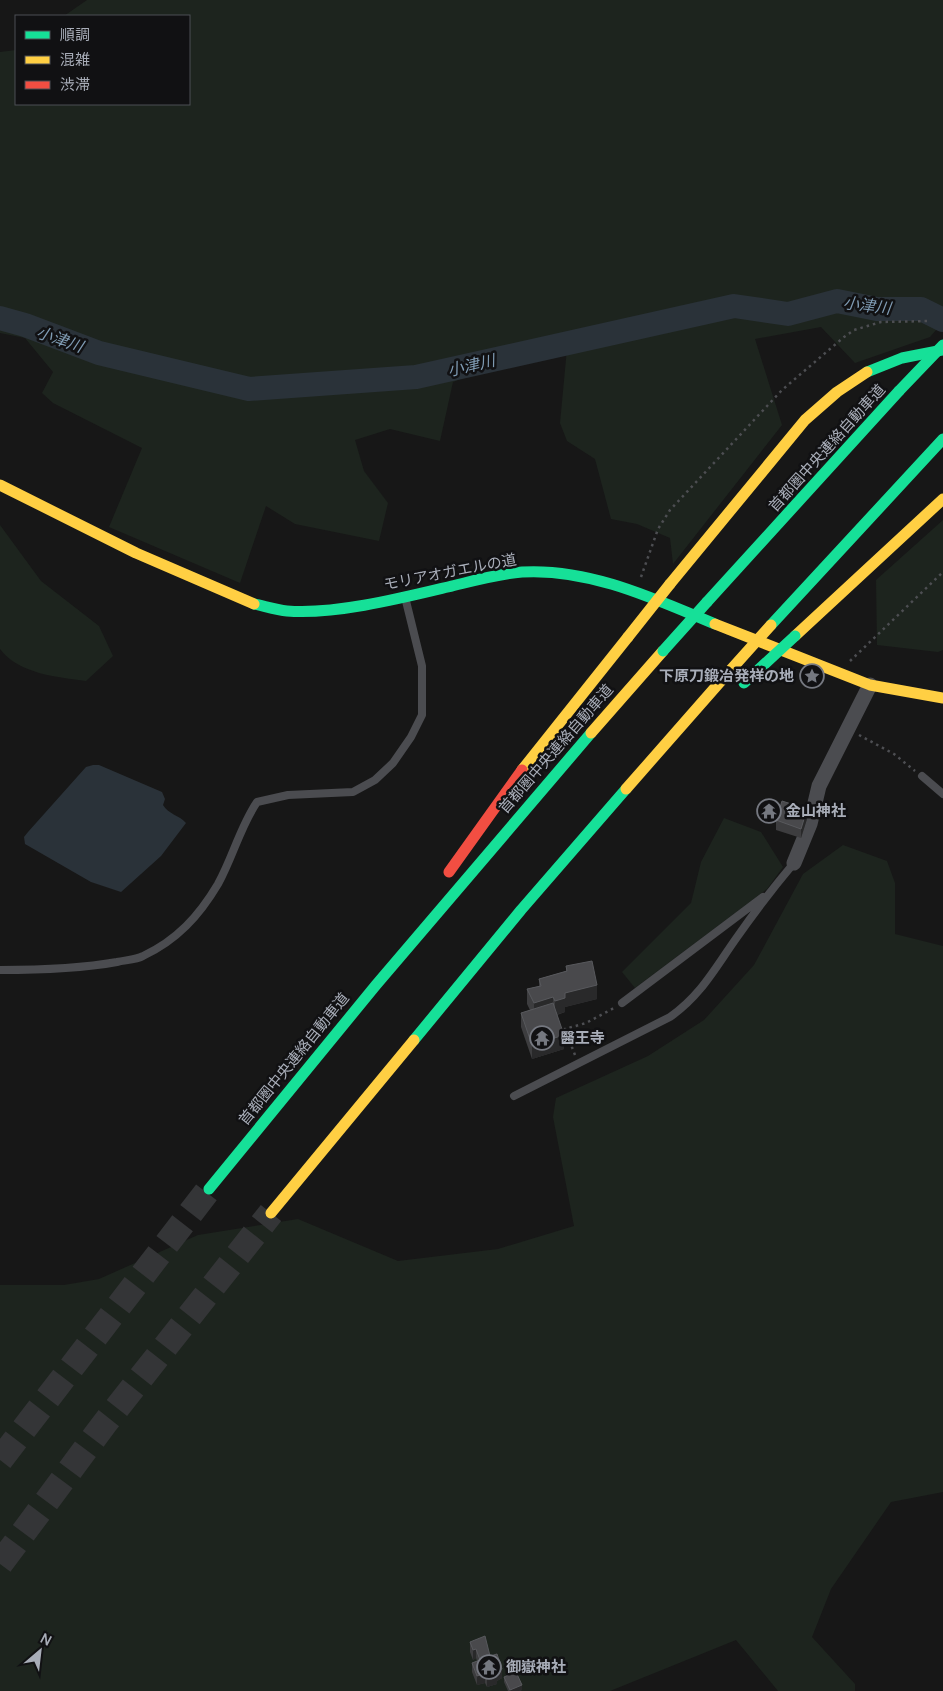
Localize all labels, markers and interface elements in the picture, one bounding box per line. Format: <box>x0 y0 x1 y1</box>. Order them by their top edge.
legend <box>15 15 190 105</box>
text: 順調 <box>60 24 90 45</box>
text: 混雑 <box>60 49 90 70</box>
text: 渋滞 <box>60 74 90 95</box>
water label: 小津川 <box>842 291 894 319</box>
water label: 小津川 <box>34 321 88 358</box>
water label: 小津川 <box>445 348 499 381</box>
street label: 首都圏中央連絡自動車道 <box>764 379 890 516</box>
street label: モリアオガエルの道 <box>382 548 518 595</box>
place icon: 下原刀鍛冶発祥の地 <box>799 663 825 689</box>
place label: 下原刀鍛冶発祥の地 <box>659 665 794 686</box>
street label: 首都圏中央連絡自動車道 <box>494 680 618 818</box>
temple icon: 金山神社 <box>756 798 782 824</box>
place label: 金山神社 <box>786 800 846 821</box>
street label: 首都圏中央連絡自動車道 <box>234 988 354 1129</box>
temple icon: 醫王寺 <box>529 1025 555 1051</box>
place label: 醫王寺 <box>560 1027 605 1048</box>
north arrow <box>15 1626 65 1676</box>
text: N <box>37 1628 55 1650</box>
temple icon: 御嶽神社 <box>476 1654 502 1680</box>
place label: 御嶽神社 <box>506 1656 566 1677</box>

